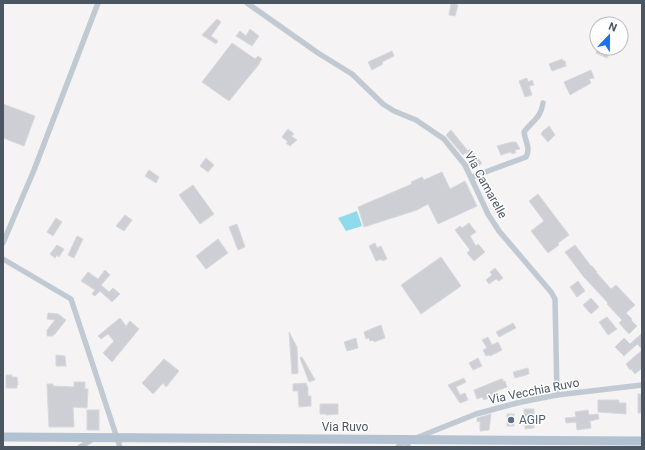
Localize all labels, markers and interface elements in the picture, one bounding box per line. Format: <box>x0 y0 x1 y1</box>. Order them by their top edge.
north arrow <box>589 16 629 56</box>
text: N <box>607 20 619 35</box>
street label: Via Camarelle <box>462 149 510 221</box>
street label: Via Vecchia Ruvo <box>488 375 581 407</box>
place label: AGIP <box>519 413 546 427</box>
marker: AGIP <box>506 415 516 425</box>
street label: Via Ruvo <box>322 420 368 434</box>

